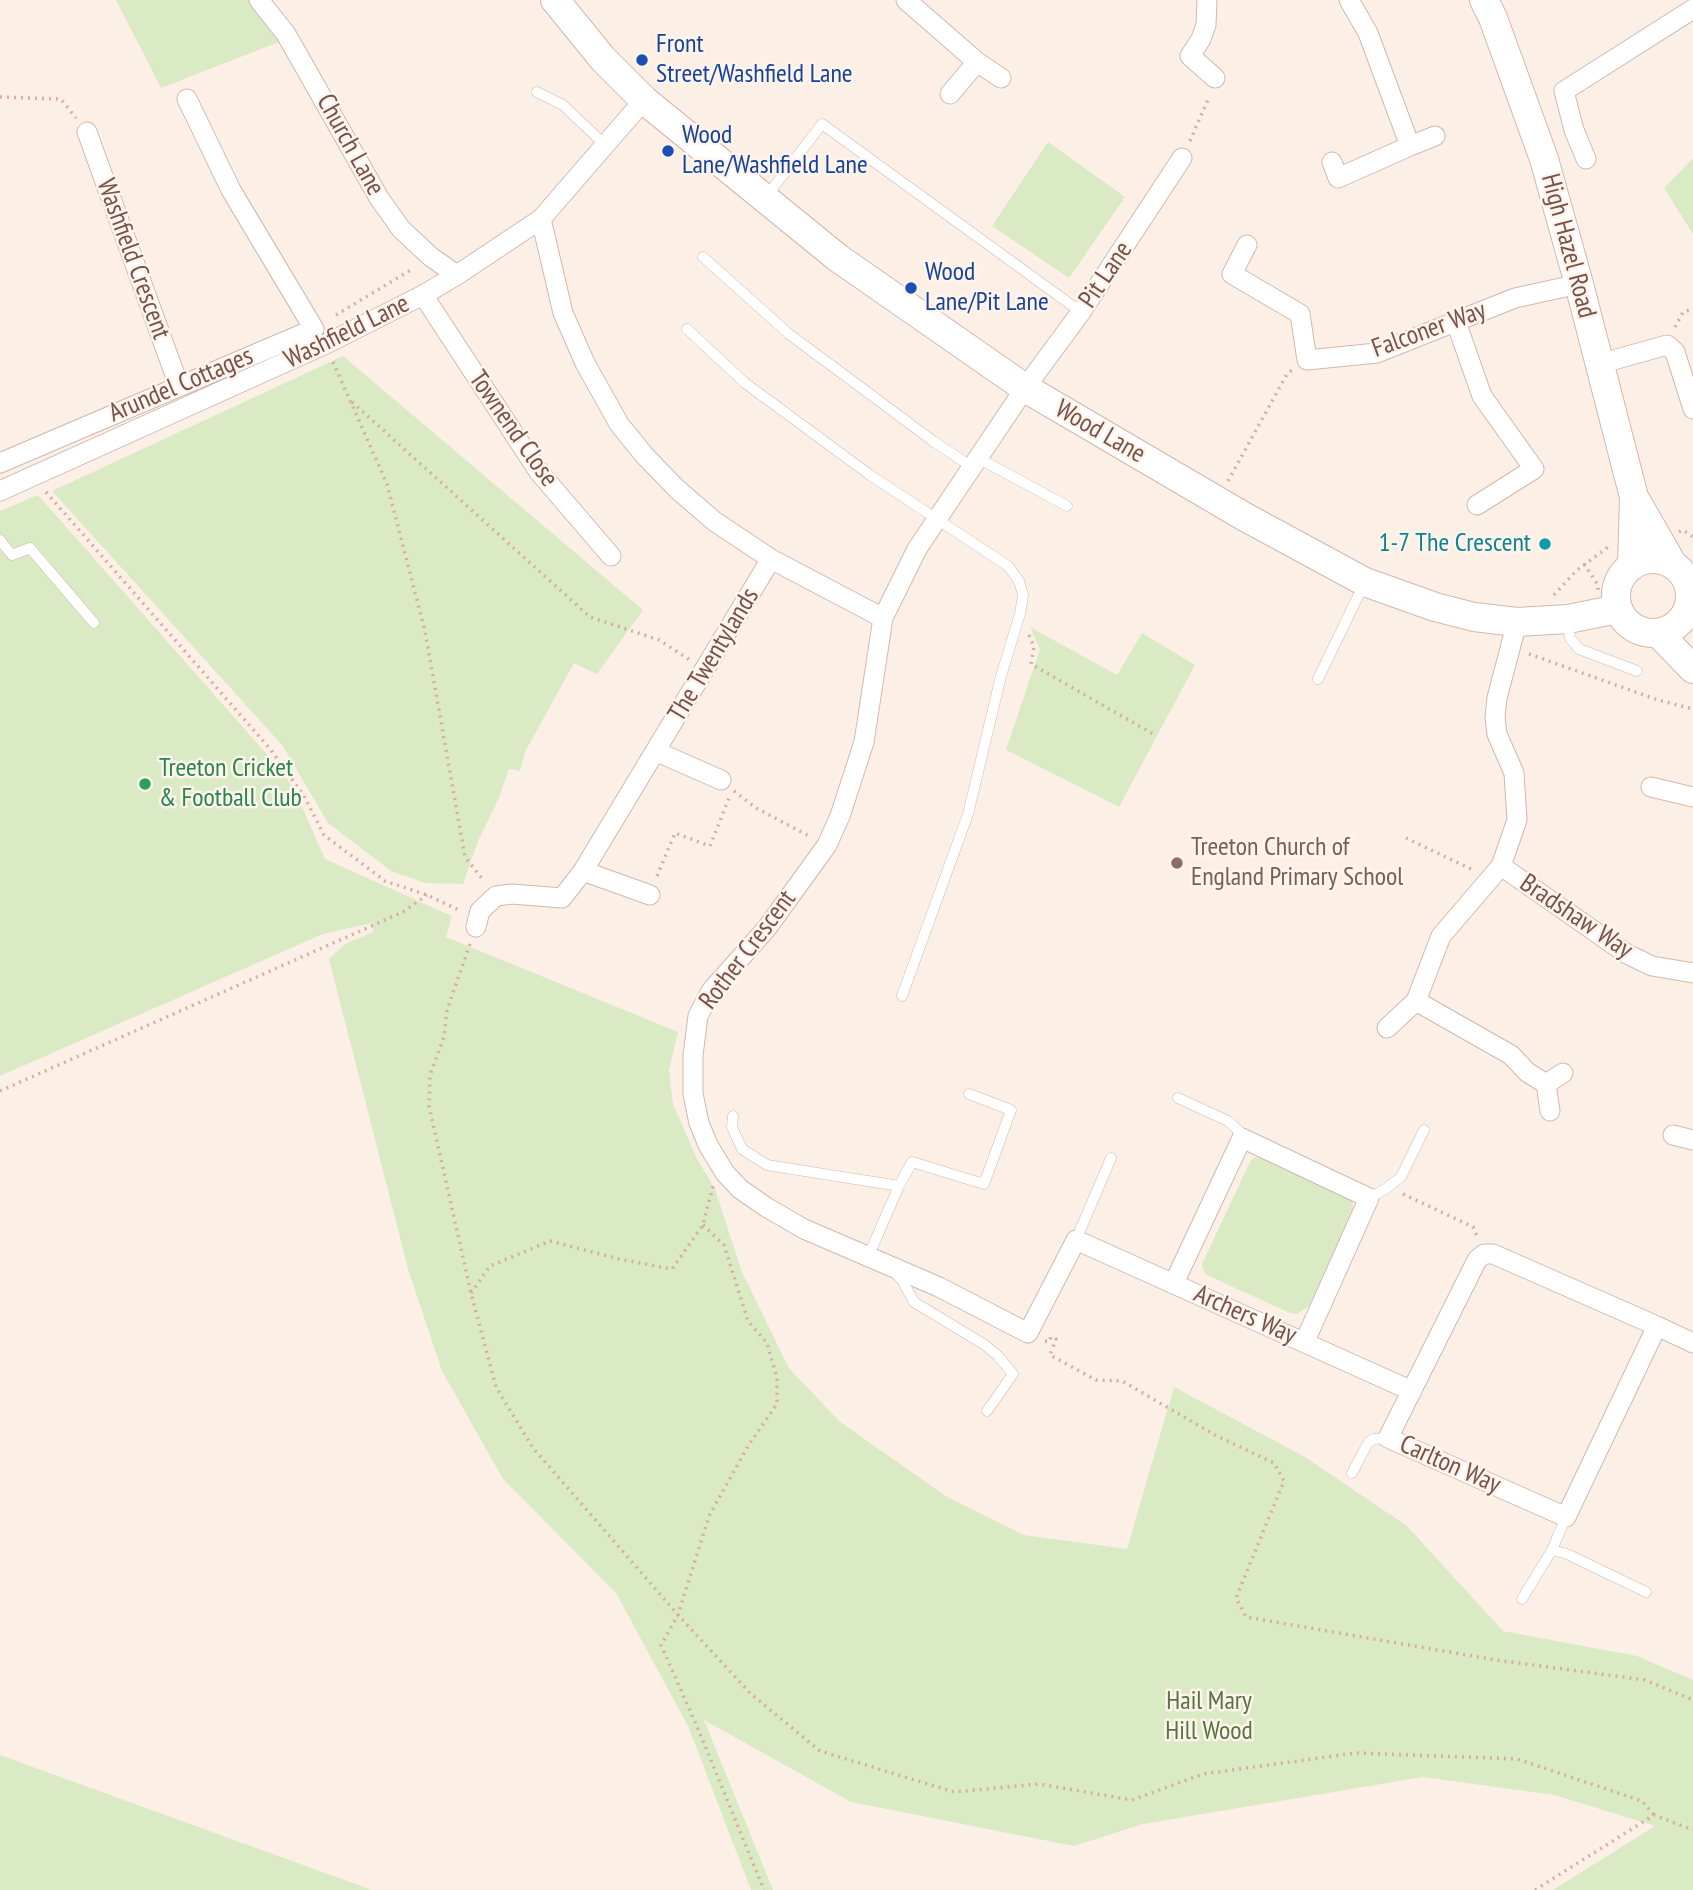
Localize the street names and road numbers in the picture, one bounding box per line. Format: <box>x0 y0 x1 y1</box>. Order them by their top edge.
street label: Church Lane <box>309 89 391 201</box>
street label: High Hazel Road <box>1534 171 1602 321</box>
street label: Washfield Crescent <box>90 175 176 343</box>
street label: Pit Lane <box>1073 236 1139 314</box>
street label: Washfield Lane <box>279 288 415 376</box>
street label: Falconer Way <box>1368 295 1490 365</box>
street label: Arundel Cottages <box>104 341 258 429</box>
street label: Townend Close <box>462 365 564 493</box>
street label: Wood Lane <box>1049 394 1151 470</box>
street label: The Twentylands <box>662 583 766 727</box>
street label: Bradshaw Way <box>1514 868 1638 966</box>
street label: Rother Crescent <box>693 884 803 1016</box>
street label: Archers Way <box>1189 1279 1301 1351</box>
street label: Carlton Way <box>1395 1429 1505 1501</box>

